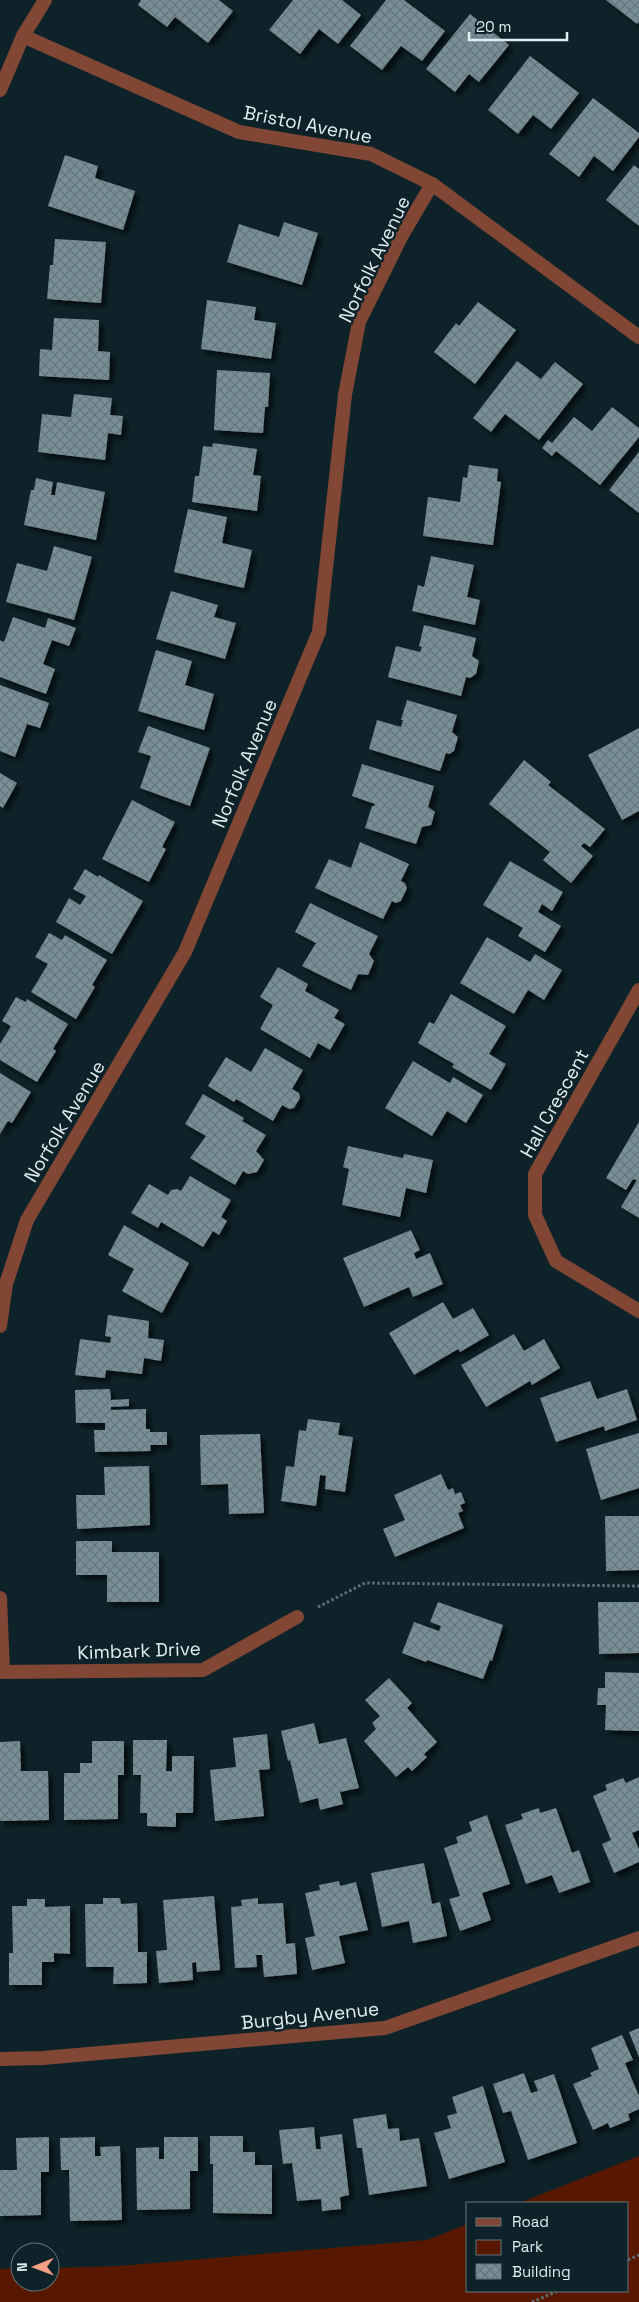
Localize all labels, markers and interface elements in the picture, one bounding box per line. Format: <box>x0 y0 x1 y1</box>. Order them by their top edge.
scale bar <box>469 10 566 42</box>
text: 20 m <box>476 17 511 36</box>
street label: Bristol Avenue <box>241 100 374 149</box>
street label: Norfolk Avenue <box>333 192 416 327</box>
street label: Norfolk Avenue <box>206 695 283 832</box>
street label: Hall Crescent <box>514 1044 595 1162</box>
street label: Norfolk Avenue <box>18 1056 111 1187</box>
street label: Kimbark Drive <box>77 1636 201 1665</box>
street label: Burgby Avenue <box>240 1996 380 2035</box>
legend <box>466 2202 629 2292</box>
text: Road <box>512 2212 549 2231</box>
text: Park <box>512 2237 543 2256</box>
north arrow <box>10 2242 60 2292</box>
text: N <box>13 2262 31 2272</box>
text: Building <box>512 2262 571 2281</box>

